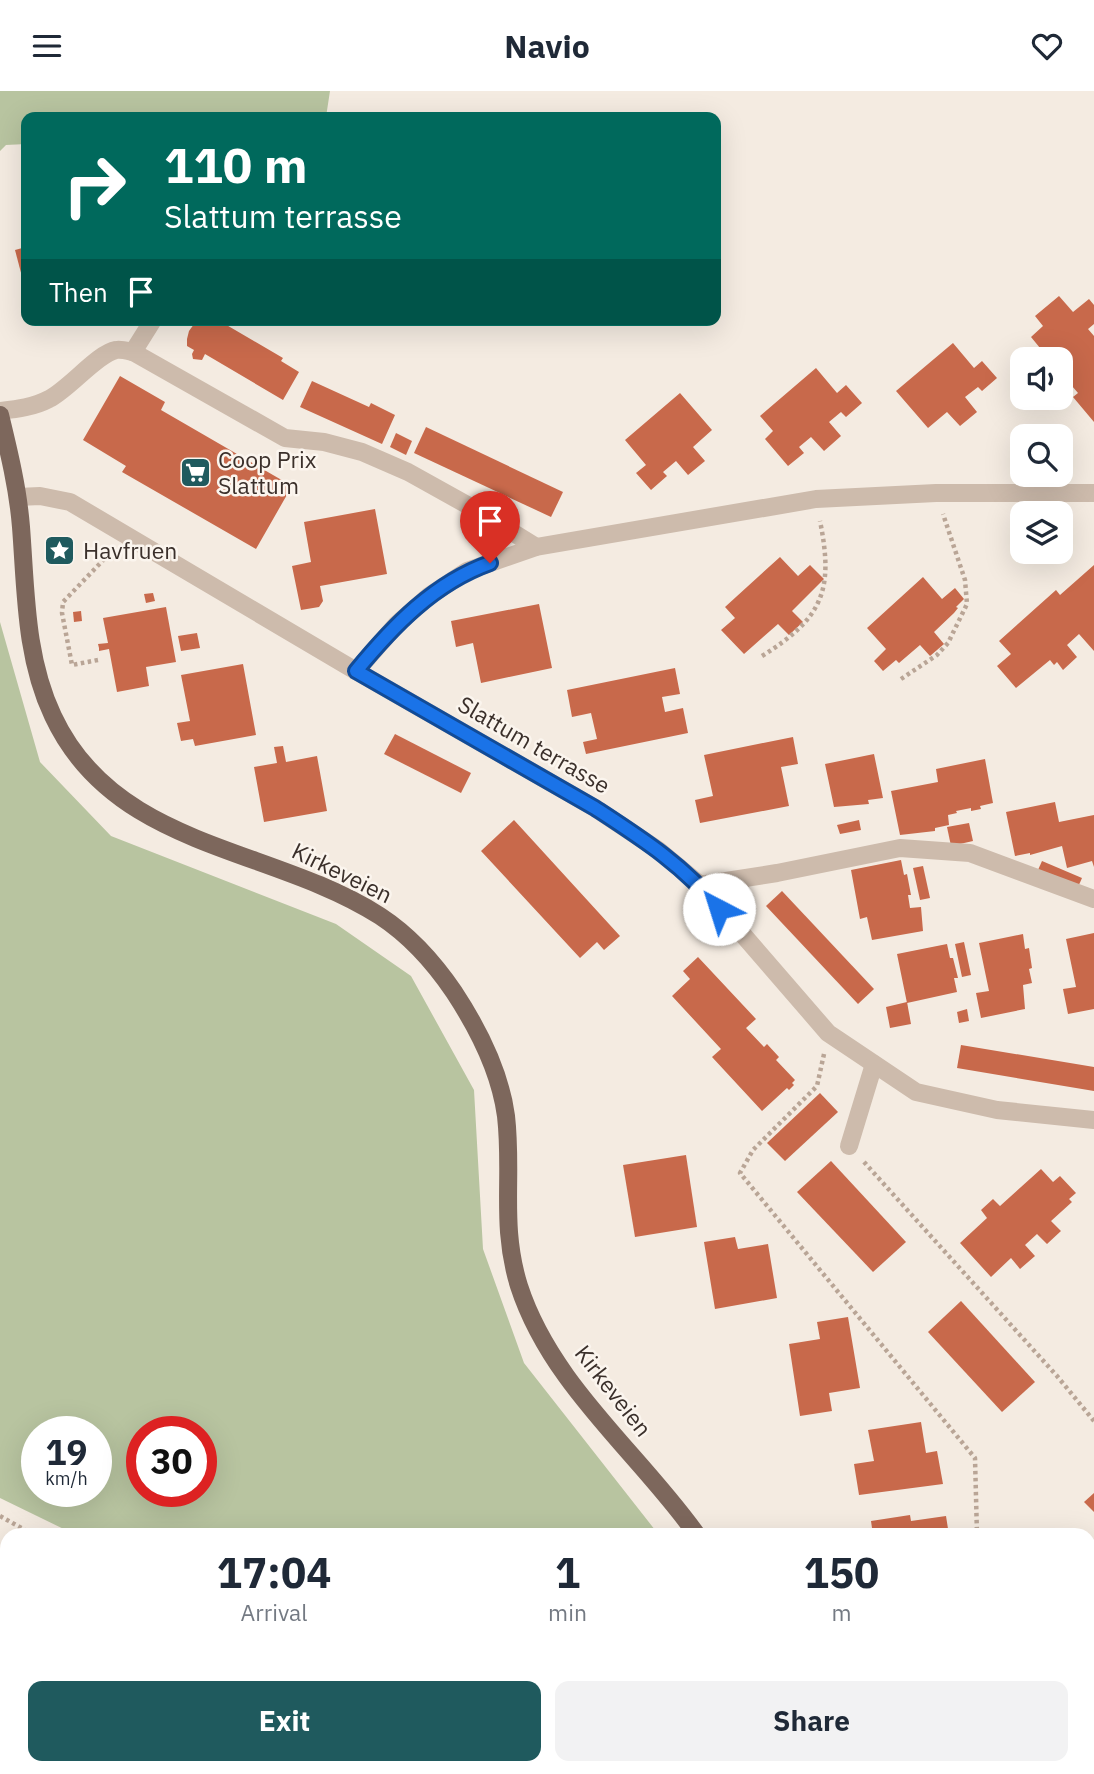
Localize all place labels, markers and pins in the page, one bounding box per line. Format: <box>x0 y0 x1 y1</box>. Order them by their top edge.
place label: Coop Prix Slattum <box>218 444 317 500</box>
supermarket icon: Coop Prix Slattum <box>178 456 212 490</box>
pin <box>460 491 520 563</box>
place icon: Havfruen <box>43 534 77 568</box>
place label: Havfruen <box>83 535 177 565</box>

